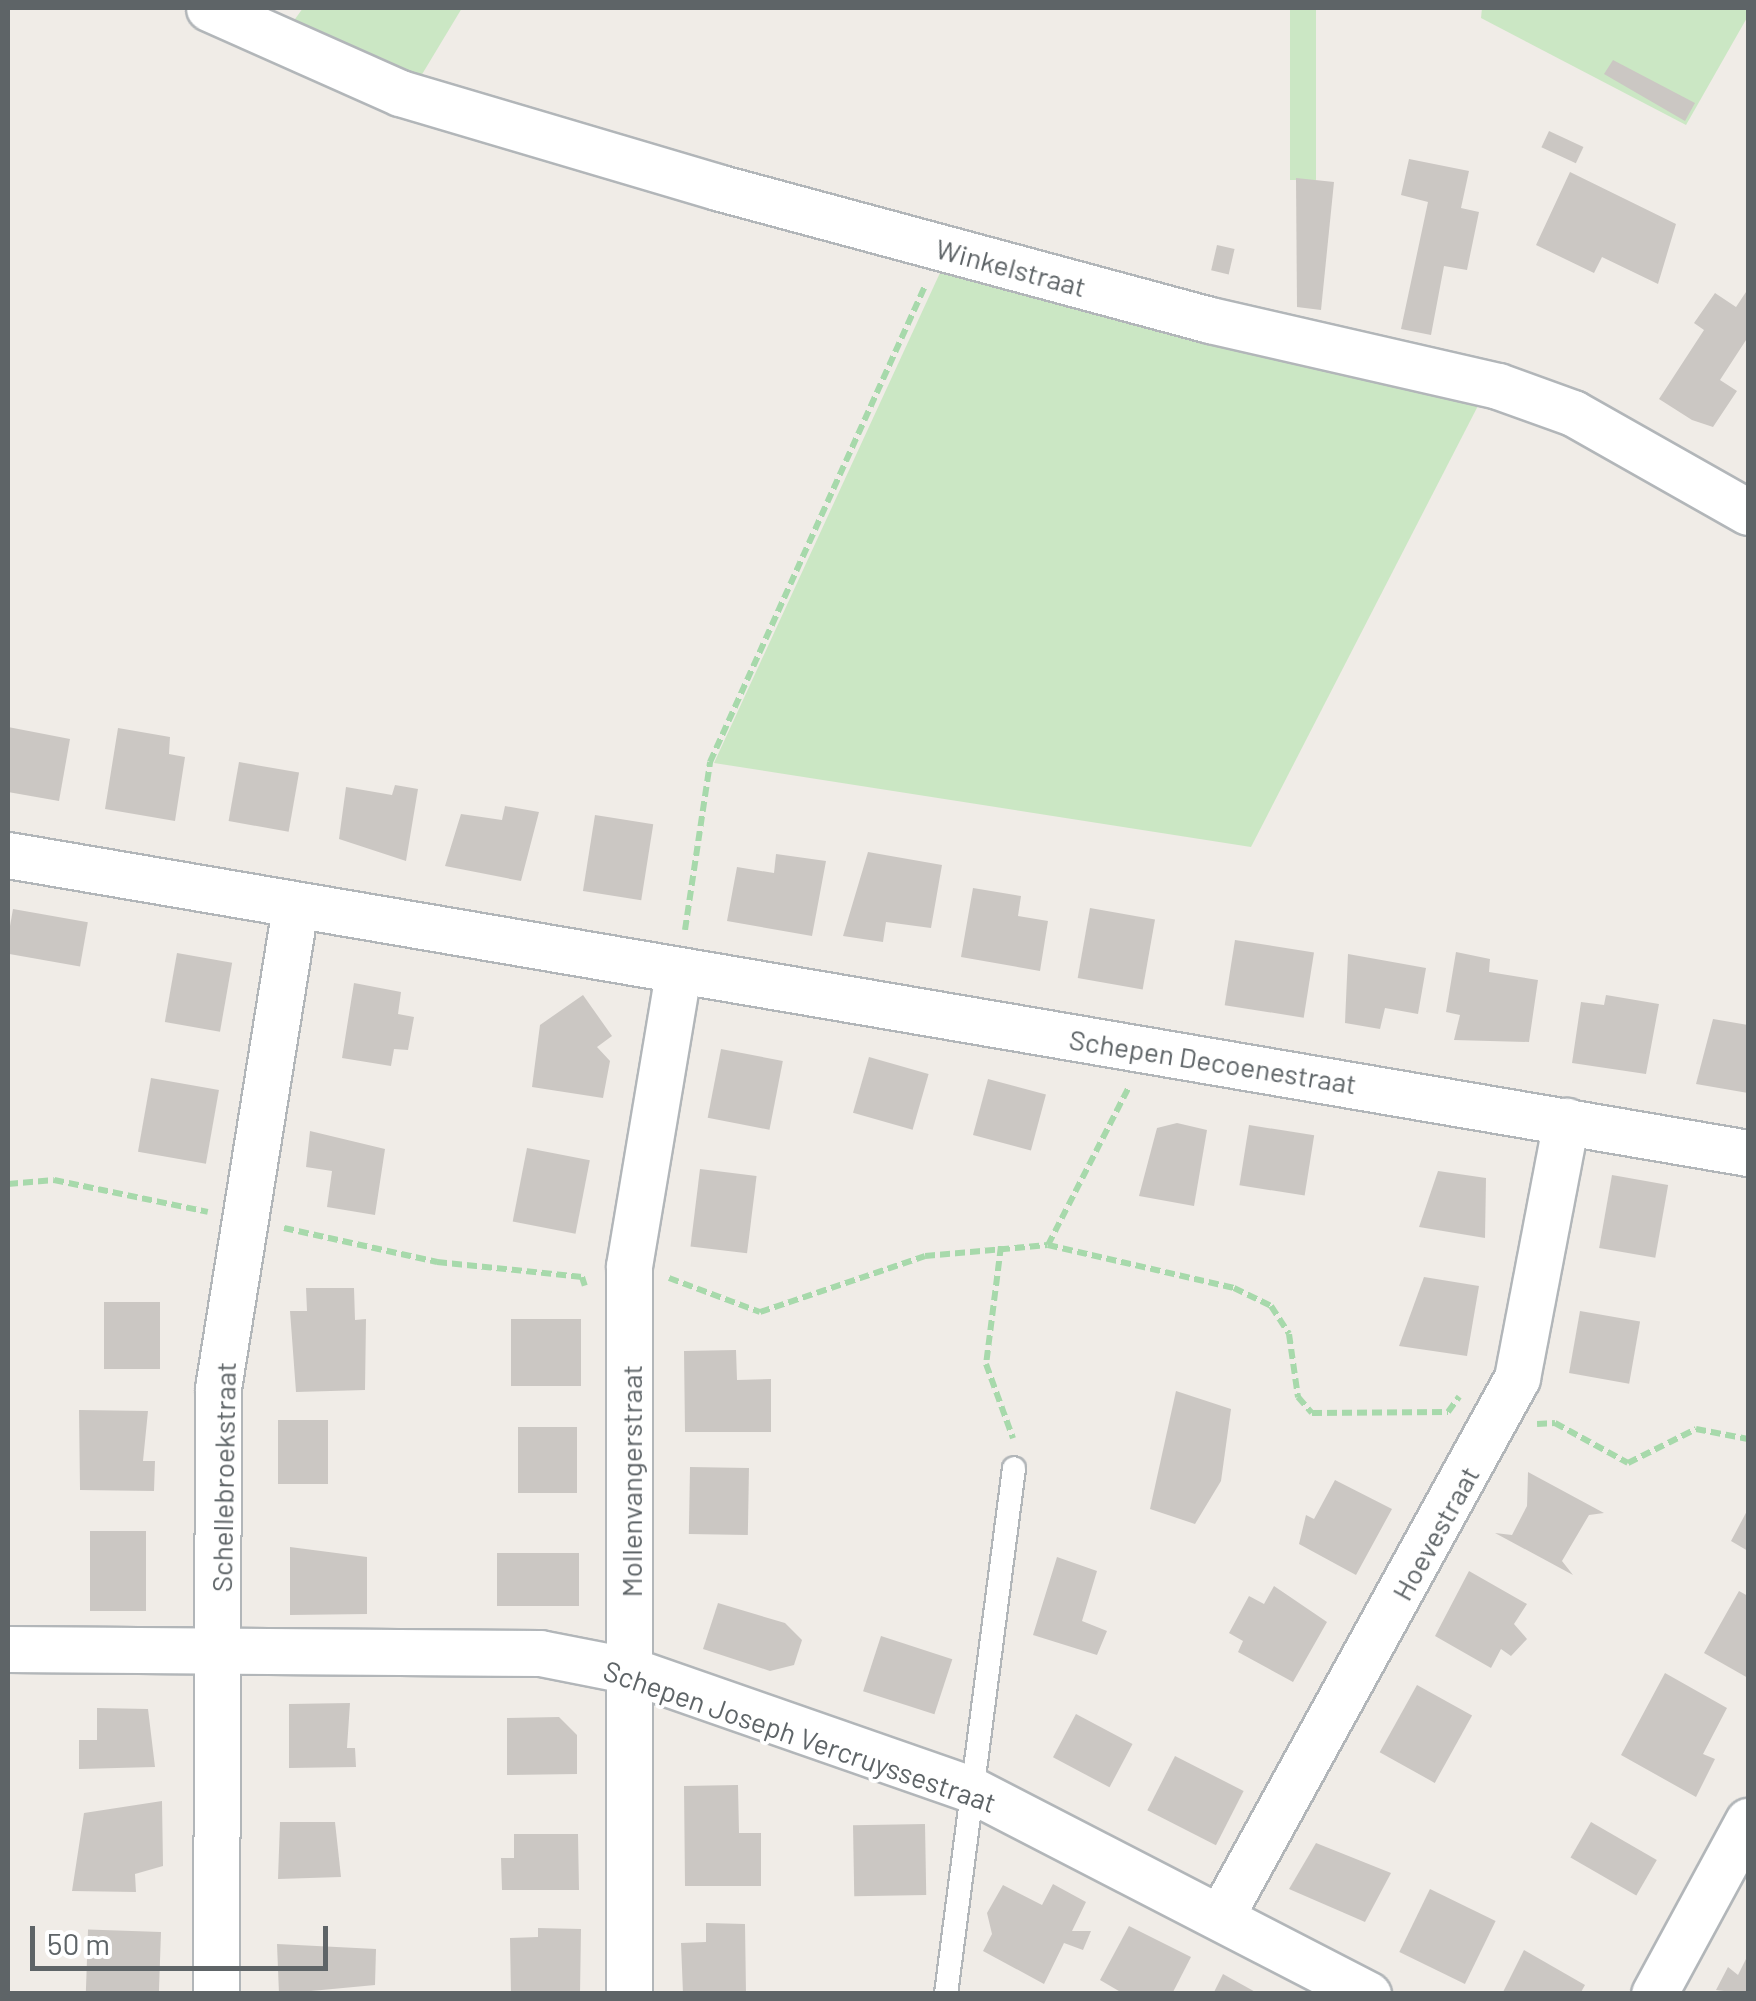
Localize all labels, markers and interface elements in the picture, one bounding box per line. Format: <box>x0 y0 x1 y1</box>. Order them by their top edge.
street label: Winkelstraat <box>932 231 1090 303</box>
street label: Schepen Decoenestraat <box>1067 1022 1359 1100</box>
street label: Schellebroekstraat <box>204 1362 242 1592</box>
street label: Mollenvangerstraat <box>614 1365 648 1597</box>
street label: Hoevestraat <box>1384 1460 1486 1606</box>
street label: Schepen Joseph Vercruyssestraat <box>599 1653 1001 1819</box>
scale bar <box>35 1906 332 1968</box>
text: 50 m <box>47 1925 110 1961</box>

